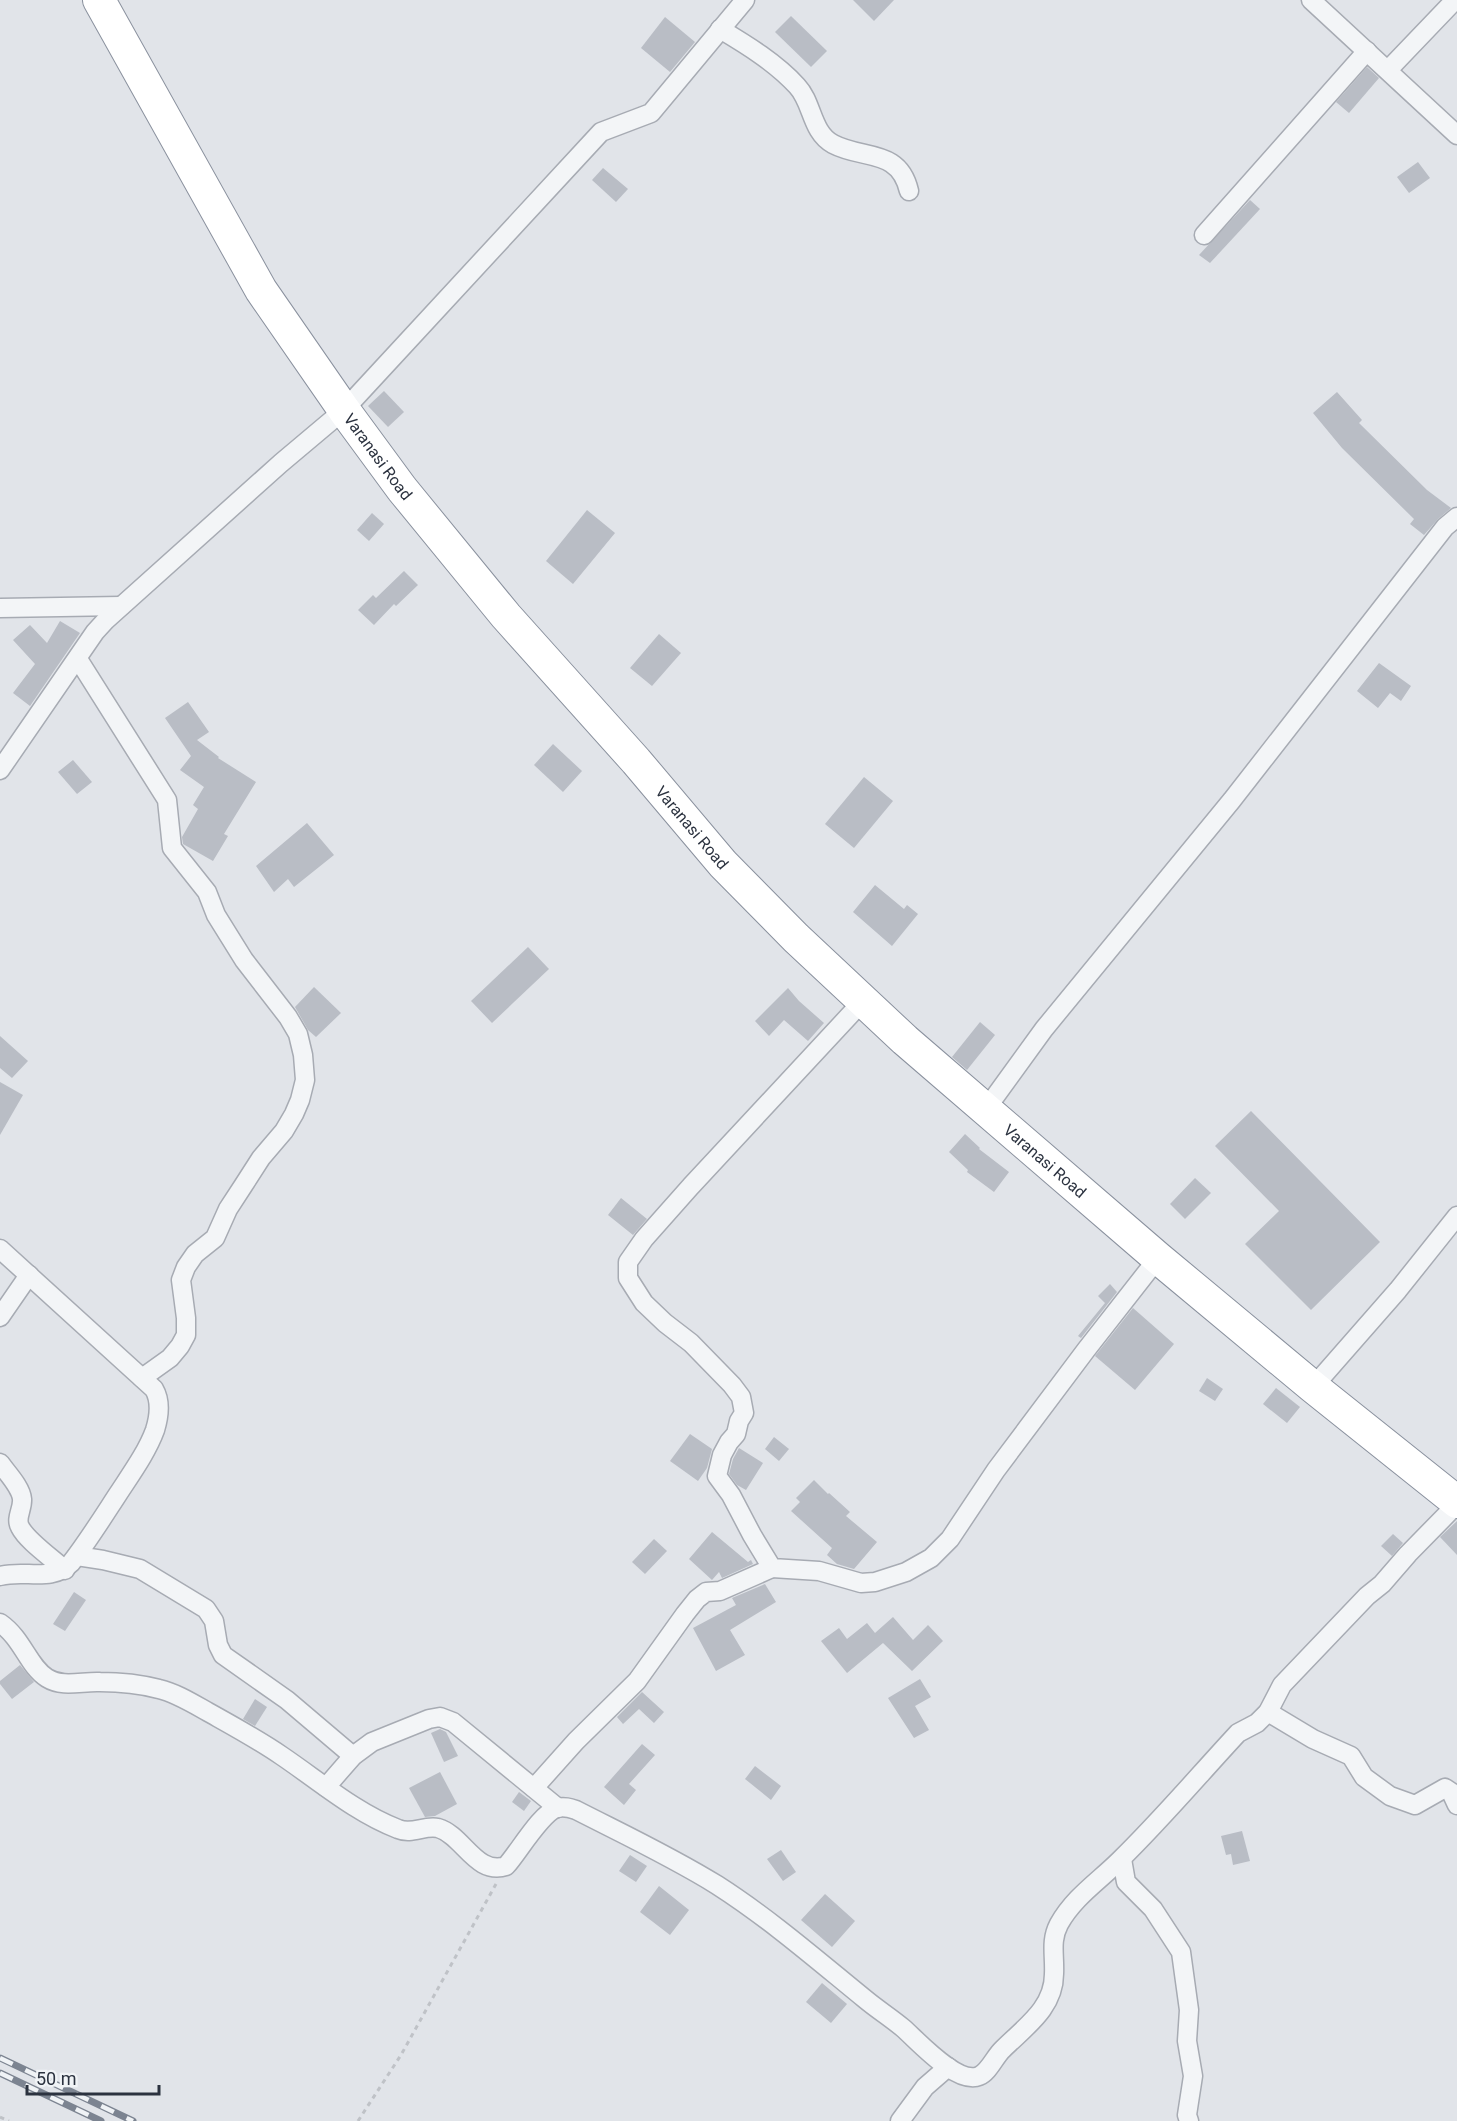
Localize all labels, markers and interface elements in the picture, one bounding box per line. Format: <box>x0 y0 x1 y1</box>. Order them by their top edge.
street label: Varanasi Road <box>340 410 416 504</box>
street label: Varanasi Road <box>652 782 733 873</box>
street label: Varanasi Road <box>1000 1120 1090 1201</box>
scale bar <box>27 2058 159 2096</box>
text: 50 m <box>36 2068 76 2089</box>

